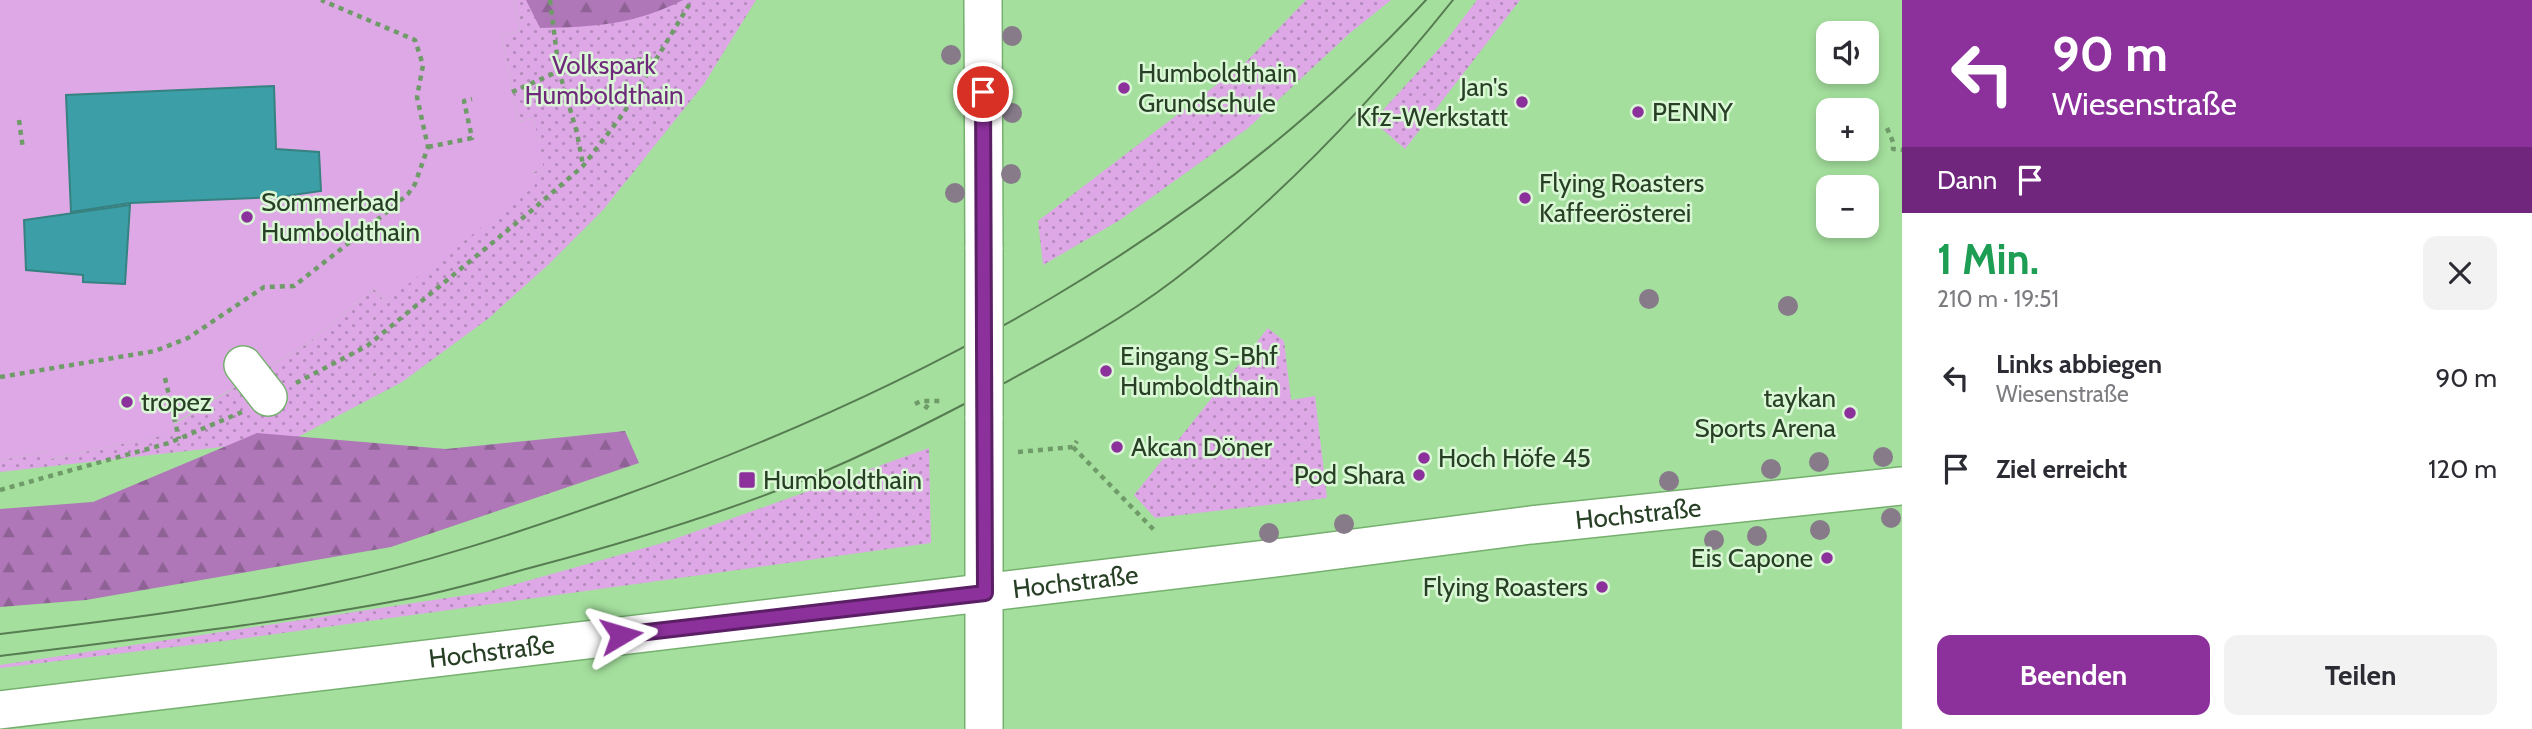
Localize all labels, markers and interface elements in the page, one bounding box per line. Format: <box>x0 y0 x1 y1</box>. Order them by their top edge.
map controls <box>1816 21 1879 238</box>
button: sound <box>1816 21 1879 84</box>
text: 90 m <box>2052 24 2168 83</box>
icon: left <box>1937 28 2028 119</box>
park label: Volkspark Humboldthain <box>524 49 684 111</box>
place label: Humboldthain Grundschule <box>1138 57 1297 119</box>
pin <box>953 62 1013 122</box>
place label: Jan's Kfz-Werkstatt <box>1356 71 1508 133</box>
icon: arrive <box>964 73 1002 111</box>
marker: Humboldthain Grundschule <box>1116 80 1132 96</box>
text: Wiesenstraße <box>2052 84 2237 123</box>
marker: Jan's Kfz-Werkstatt <box>1514 94 1530 110</box>
place label: PENNY <box>1652 96 1733 128</box>
button: + <box>1816 98 1879 161</box>
marker: PENNY <box>1630 104 1646 120</box>
icon: arrive <box>2011 161 2049 199</box>
text: Dann <box>1937 164 1997 196</box>
place label: Flying Roasters Kaffeerösterei <box>1539 167 1704 229</box>
button: − <box>1816 175 1879 238</box>
place label: Sommerbad Humboldthain <box>261 186 420 248</box>
marker: Flying Roasters Kaffeerösterei <box>1517 190 1533 206</box>
marker: Sommerbad Humboldthain <box>239 209 255 225</box>
text: 1 Min. <box>1937 233 2039 285</box>
button: close <box>2423 236 2497 310</box>
text: 210 m · 19:51 <box>1937 285 2059 313</box>
place label: Eingang S-Bhf Humboldthain <box>1120 340 1279 402</box>
text: Links abbiegen <box>1996 348 2162 380</box>
icon: left <box>1937 359 1975 397</box>
text: 90 m <box>2435 362 2497 394</box>
marker: Eingang S-Bhf Humboldthain <box>1098 363 1114 379</box>
text: Wiesenstraße <box>1996 380 2129 408</box>
place label: taykan Sports Arena <box>1694 382 1837 444</box>
place label: tropez <box>141 386 212 418</box>
marker: tropez <box>119 394 135 410</box>
marker: taykan Sports Arena <box>1842 405 1858 421</box>
place label: Akcan Döner <box>1131 431 1273 463</box>
marker: Akcan Döner <box>1109 439 1125 455</box>
place label: Hoch Höfe 45 <box>1438 442 1591 474</box>
marker: Hoch Höfe 45 <box>1416 450 1432 466</box>
icon: arrive <box>1937 450 1975 488</box>
text: Ziel erreicht <box>1996 453 2127 485</box>
text: 120 m <box>2428 453 2497 485</box>
place label: Pod Shara <box>1294 459 1406 491</box>
place label: Humboldthain <box>763 464 922 496</box>
marker: Pod Shara <box>1411 467 1427 483</box>
marker: Humboldthain <box>737 470 757 490</box>
street label: Hochstraße <box>1574 491 1703 536</box>
place label: Eis Capone <box>1691 542 1813 574</box>
marker: Eis Capone <box>1819 550 1835 566</box>
street label: Hochstraße <box>1011 558 1140 605</box>
place label: Flying Roasters <box>1423 571 1588 603</box>
marker: Flying Roasters <box>1594 579 1610 595</box>
position arrow <box>584 598 658 672</box>
street label: Hochstraße <box>427 628 556 675</box>
button: Beenden <box>1937 635 2210 715</box>
button: Teilen <box>2224 635 2497 715</box>

